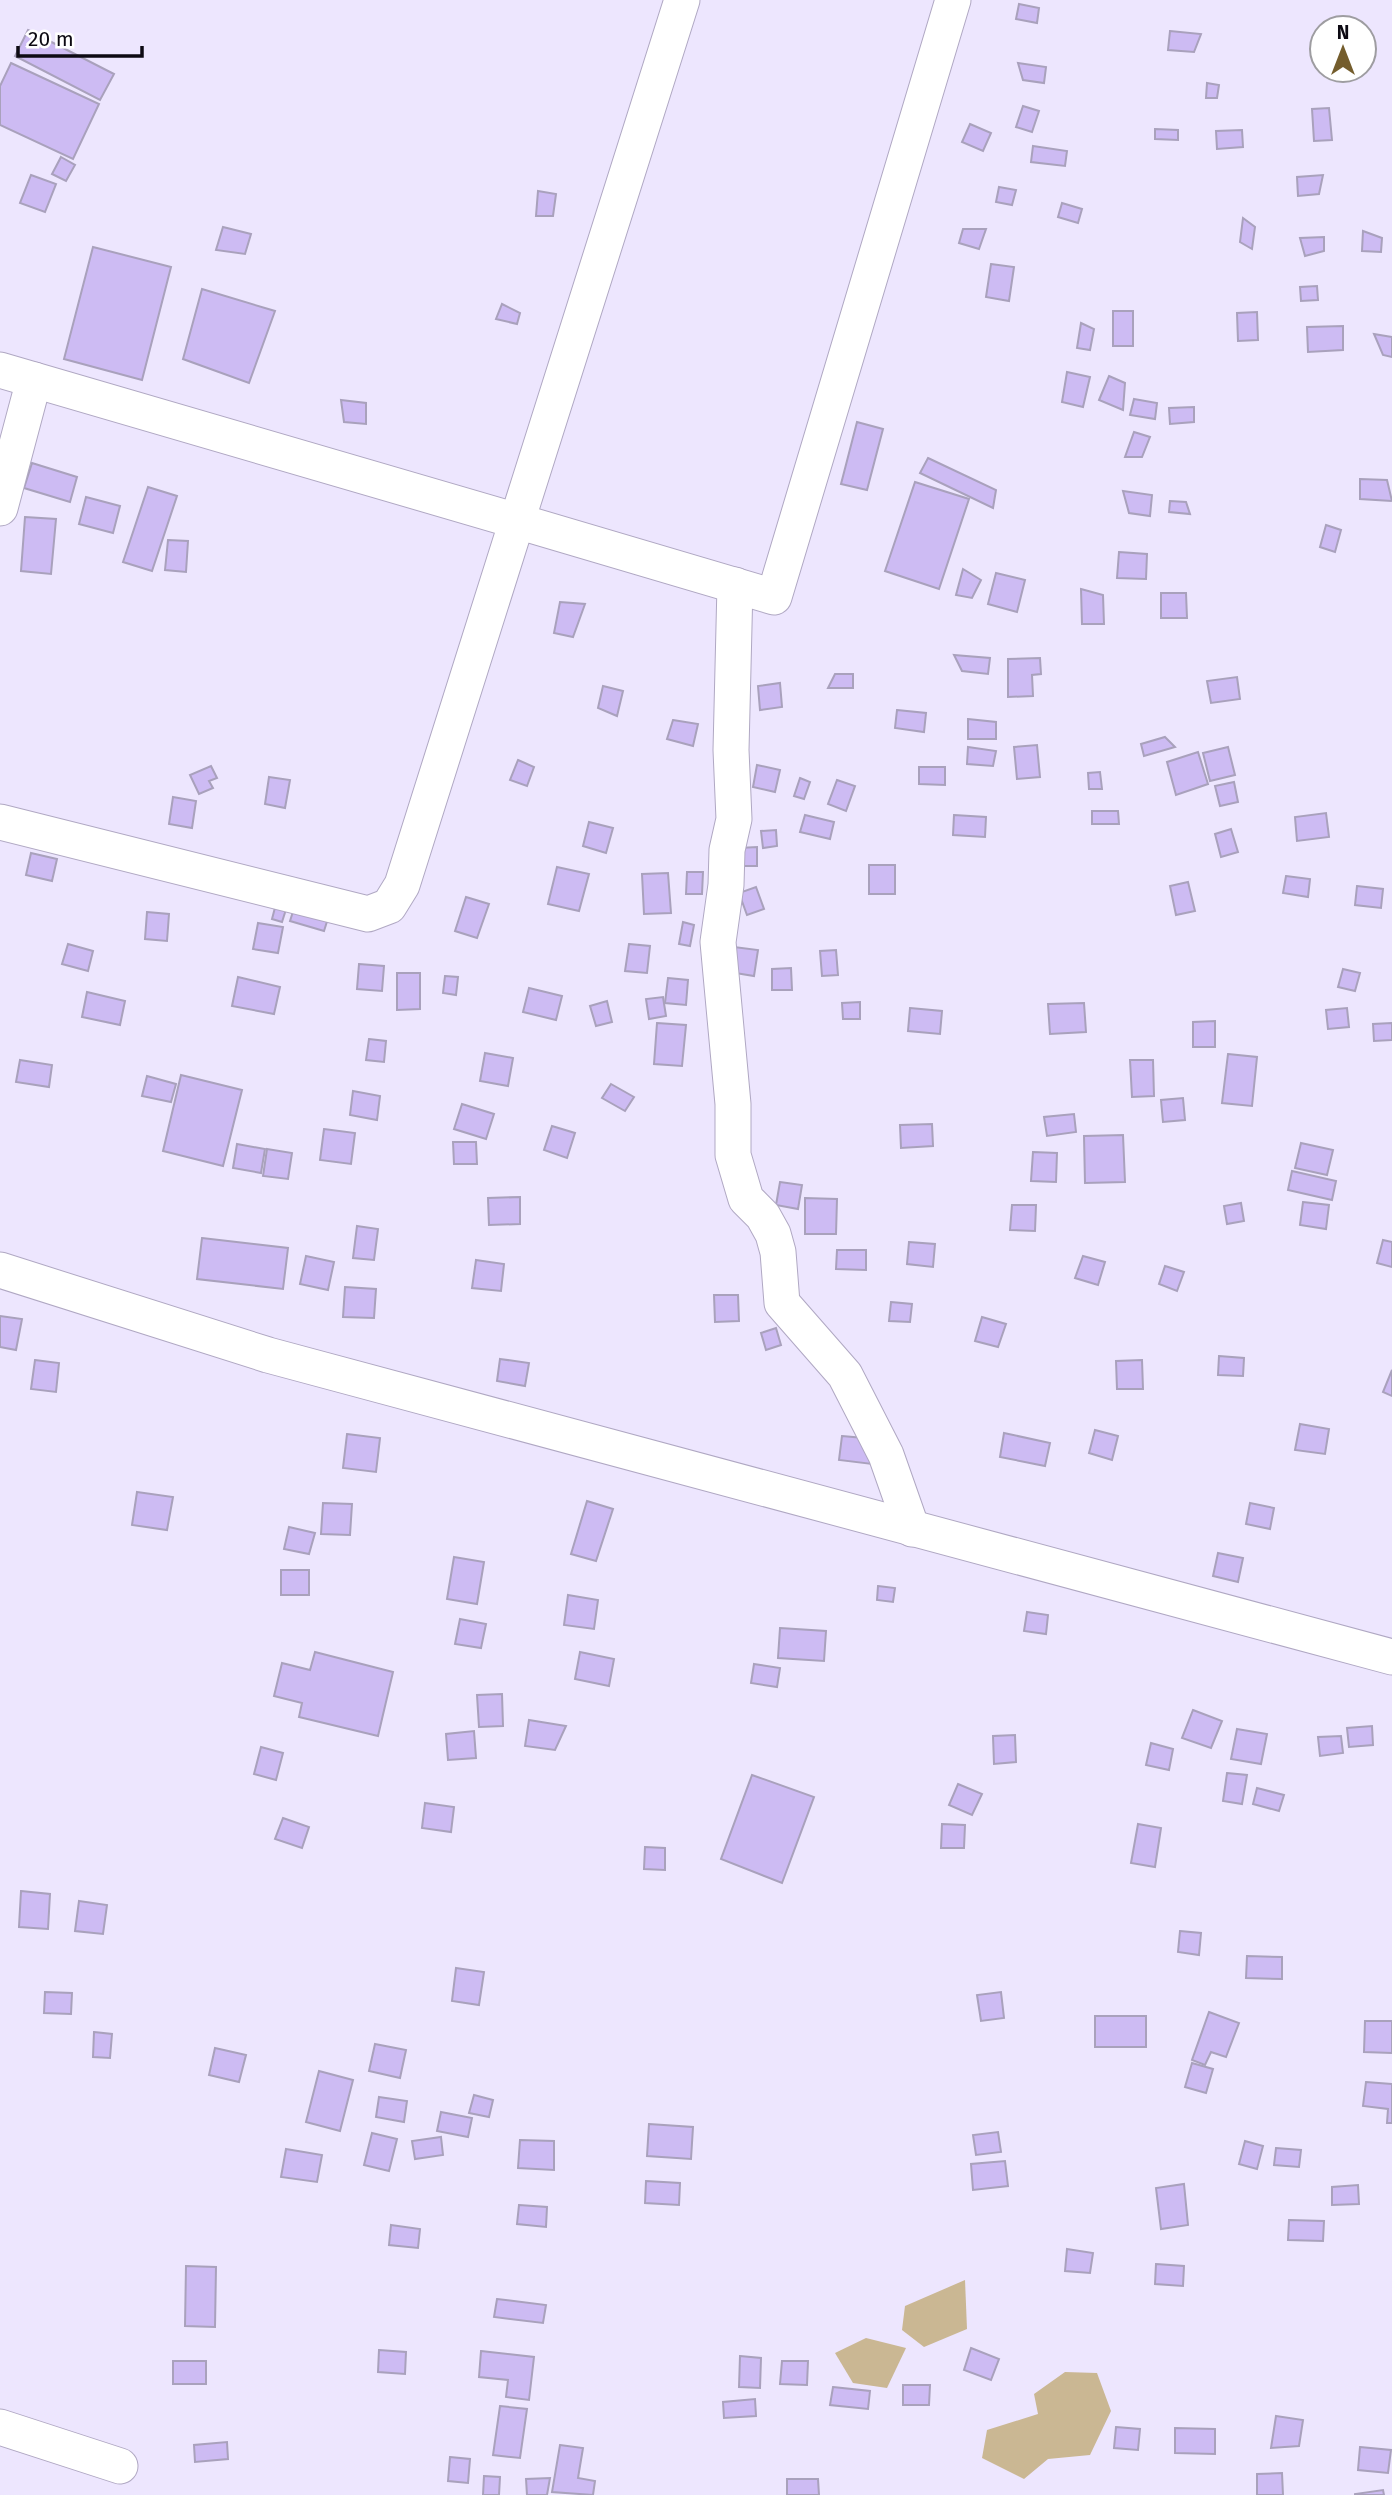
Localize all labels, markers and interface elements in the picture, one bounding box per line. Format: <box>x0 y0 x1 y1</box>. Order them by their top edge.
scale bar <box>18 14 142 58</box>
north arrow <box>1308 14 1378 84</box>
text: N <box>1337 21 1349 44</box>
text: 20 m <box>28 26 74 52</box>

